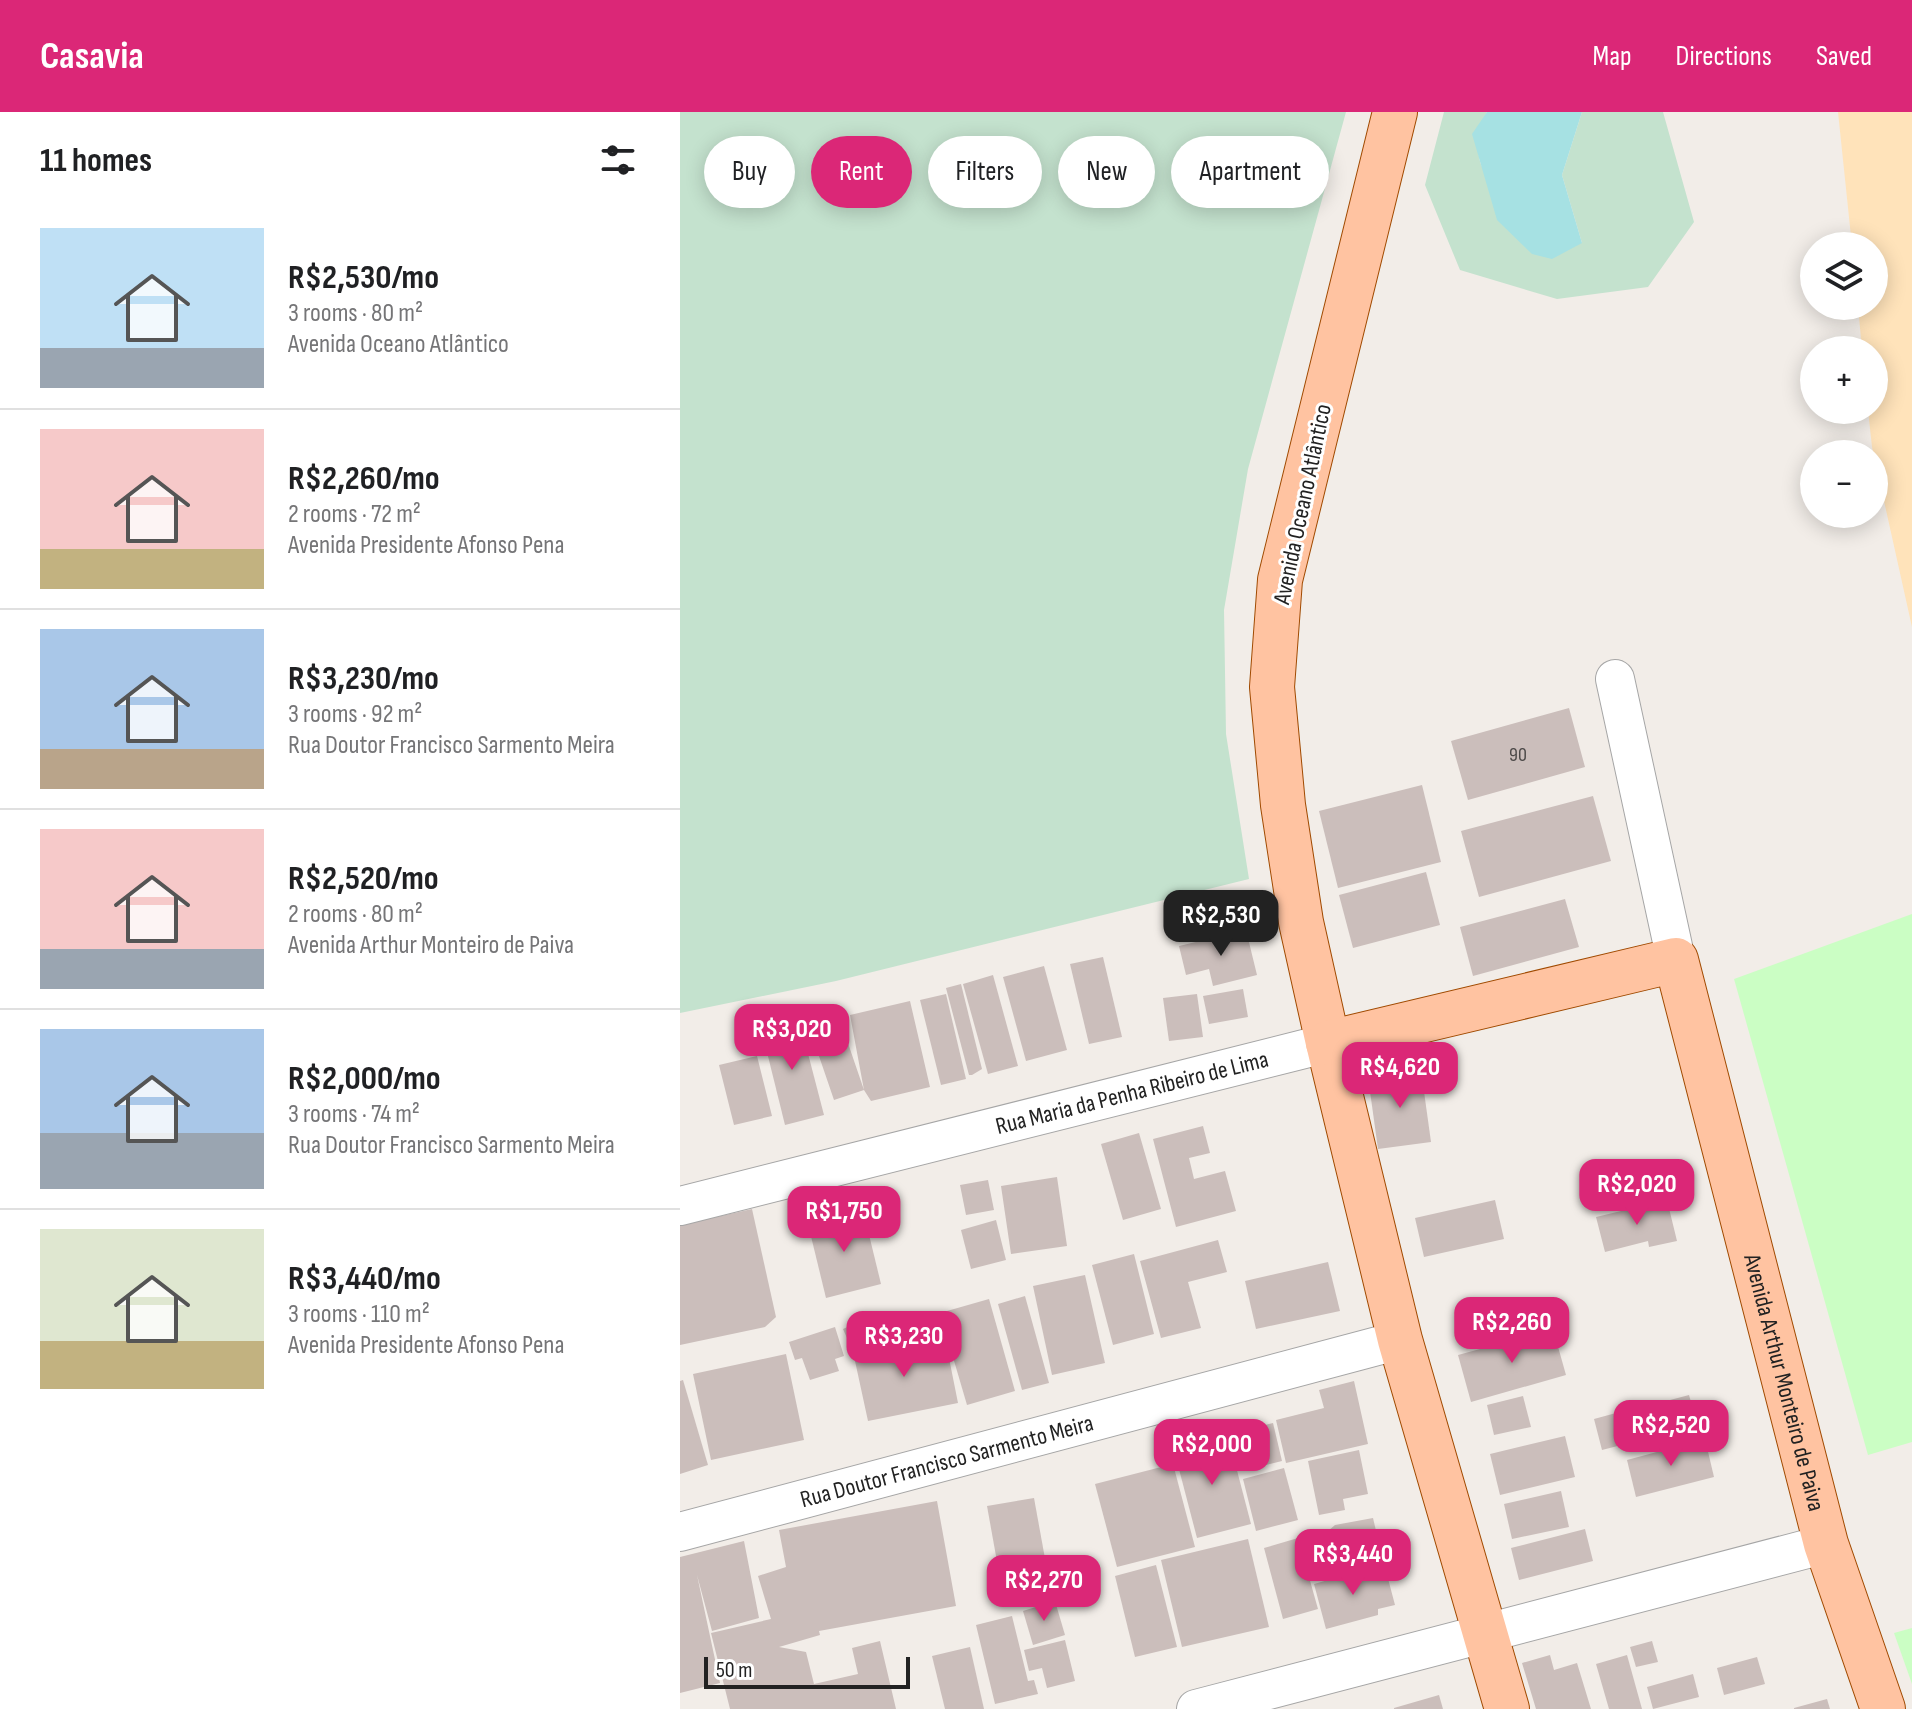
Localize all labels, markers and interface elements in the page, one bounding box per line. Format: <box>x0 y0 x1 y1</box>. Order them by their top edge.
text: Casavia <box>40 34 144 79</box>
text: Map <box>1593 40 1632 73</box>
text: Directions <box>1676 40 1772 73</box>
text: Saved <box>1816 40 1872 73</box>
chip: Buy <box>704 136 795 208</box>
chip: Rent <box>811 136 912 208</box>
chip: Filters <box>928 136 1042 208</box>
chip: New <box>1058 136 1155 208</box>
chip: Apartment <box>1171 136 1329 208</box>
icon: filters <box>596 138 640 182</box>
text: 11 homes <box>40 140 152 181</box>
map controls <box>1800 232 1888 528</box>
button: layers <box>1800 232 1888 320</box>
text: R$2,530/mo <box>288 257 439 298</box>
icon: home <box>104 260 200 356</box>
text: 3 rooms · 80 m² <box>288 298 423 329</box>
text: Avenida Oceano Atlântico <box>288 329 509 360</box>
button: + <box>1800 336 1888 424</box>
street label: Avenida Oceano Atlântico <box>1267 401 1338 608</box>
button: − <box>1800 440 1888 528</box>
text: R$2,260/mo <box>288 458 440 499</box>
icon: home <box>104 461 200 557</box>
text: 2 rooms · 72 m² <box>288 499 421 530</box>
text: Avenida Presidente Afonso Pena <box>288 530 565 561</box>
text: R$3,230/mo <box>288 658 439 699</box>
icon: home <box>104 661 200 757</box>
text: 3 rooms · 92 m² <box>288 699 422 730</box>
text: Rua Doutor Francisco Sarmento Meira <box>288 730 615 761</box>
house number: 90 <box>1509 743 1527 767</box>
text: R$2,520/mo <box>288 858 439 899</box>
icon: home <box>104 861 200 957</box>
pin: R$2,530 <box>1147 890 1295 958</box>
text: 2 rooms · 80 m² <box>288 899 423 930</box>
text: R$2,530 <box>1181 900 1261 931</box>
text: Avenida Arthur Monteiro de Paiva <box>288 930 574 961</box>
pin: R$3,020 <box>718 1004 866 1072</box>
text: R$3,020 <box>752 1014 832 1045</box>
pin: R$4,620 <box>1326 1042 1474 1110</box>
street label: Rua Maria da Penha Ribeiro de Lima <box>993 1045 1271 1141</box>
text: R$4,620 <box>1360 1052 1440 1083</box>
text: R$2,000/mo <box>288 1058 441 1099</box>
icon: home <box>104 1061 200 1157</box>
text: 3 rooms · 74 m² <box>288 1099 420 1130</box>
text: Rua Doutor Francisco Sarmento Meira <box>288 1130 615 1161</box>
pin: R$2,020 <box>1563 1159 1711 1227</box>
text: R$2,020 <box>1597 1169 1677 1200</box>
pin: R$1,750 <box>770 1186 918 1254</box>
text: R$1,750 <box>805 1196 883 1227</box>
street label: Avenida Arthur Monteiro de Paiva <box>1737 1250 1831 1514</box>
text: R$3,440/mo <box>288 1258 441 1299</box>
icon: home <box>104 1261 200 1357</box>
pin: R$2,260 <box>1438 1297 1586 1365</box>
text: 3 rooms · 110 m² <box>288 1299 430 1330</box>
text: R$2,260 <box>1472 1307 1552 1338</box>
pin: R$3,230 <box>830 1311 978 1379</box>
text: R$3,230 <box>865 1321 943 1352</box>
text: Avenida Presidente Afonso Pena <box>288 1330 565 1361</box>
pin: R$2,520 <box>1597 1400 1745 1468</box>
street label: Rua Doutor Francisco Sarmento Meira <box>797 1408 1096 1514</box>
text: R$2,520 <box>1632 1410 1710 1441</box>
pin: R$2,000 <box>1138 1419 1286 1487</box>
text: R$2,000 <box>1172 1429 1252 1460</box>
pin: R$3,440 <box>1279 1529 1427 1597</box>
text: R$3,440 <box>1313 1539 1393 1570</box>
pin: R$2,270 <box>970 1555 1118 1623</box>
text: R$2,270 <box>1005 1565 1083 1596</box>
scale bar <box>704 1653 910 1689</box>
text: 50 m <box>716 1657 752 1684</box>

